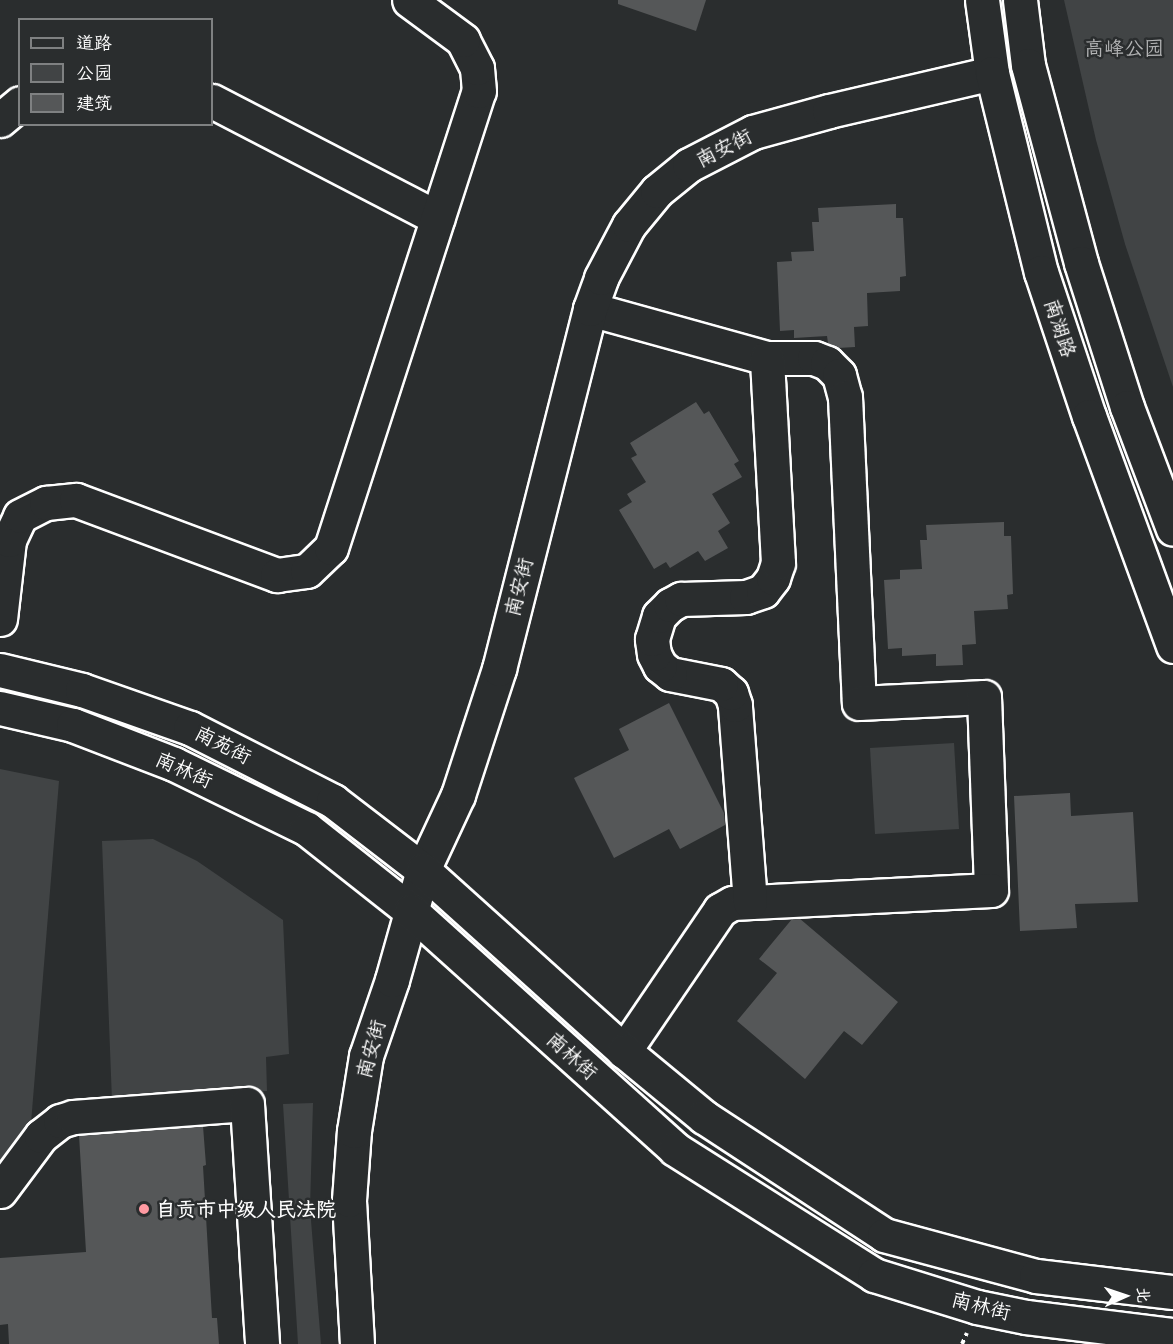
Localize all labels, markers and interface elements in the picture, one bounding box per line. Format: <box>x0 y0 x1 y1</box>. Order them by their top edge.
legend <box>18 18 213 126</box>
text: 道路 <box>76 27 112 59</box>
park label: 高峰公园 <box>1084 36 1164 60</box>
text: 公园 <box>76 57 112 89</box>
text: 建筑 <box>76 87 112 119</box>
street label: 南安街 <box>692 124 756 172</box>
street label: 南湖路 <box>1039 296 1081 360</box>
street label: 南安街 <box>500 555 538 619</box>
street label: 南苑街 <box>191 721 255 769</box>
street label: 南林街 <box>152 747 216 793</box>
street label: 南安街 <box>352 1017 390 1081</box>
street label: 南林街 <box>542 1027 602 1085</box>
place label: 自贡市中级人民法院 <box>156 1197 336 1221</box>
marker: 自贡市中级人民法院 <box>137 1202 151 1216</box>
north arrow <box>1095 1266 1155 1326</box>
text: 北 <box>1129 1286 1158 1304</box>
street label: 南林街 <box>949 1287 1013 1325</box>

